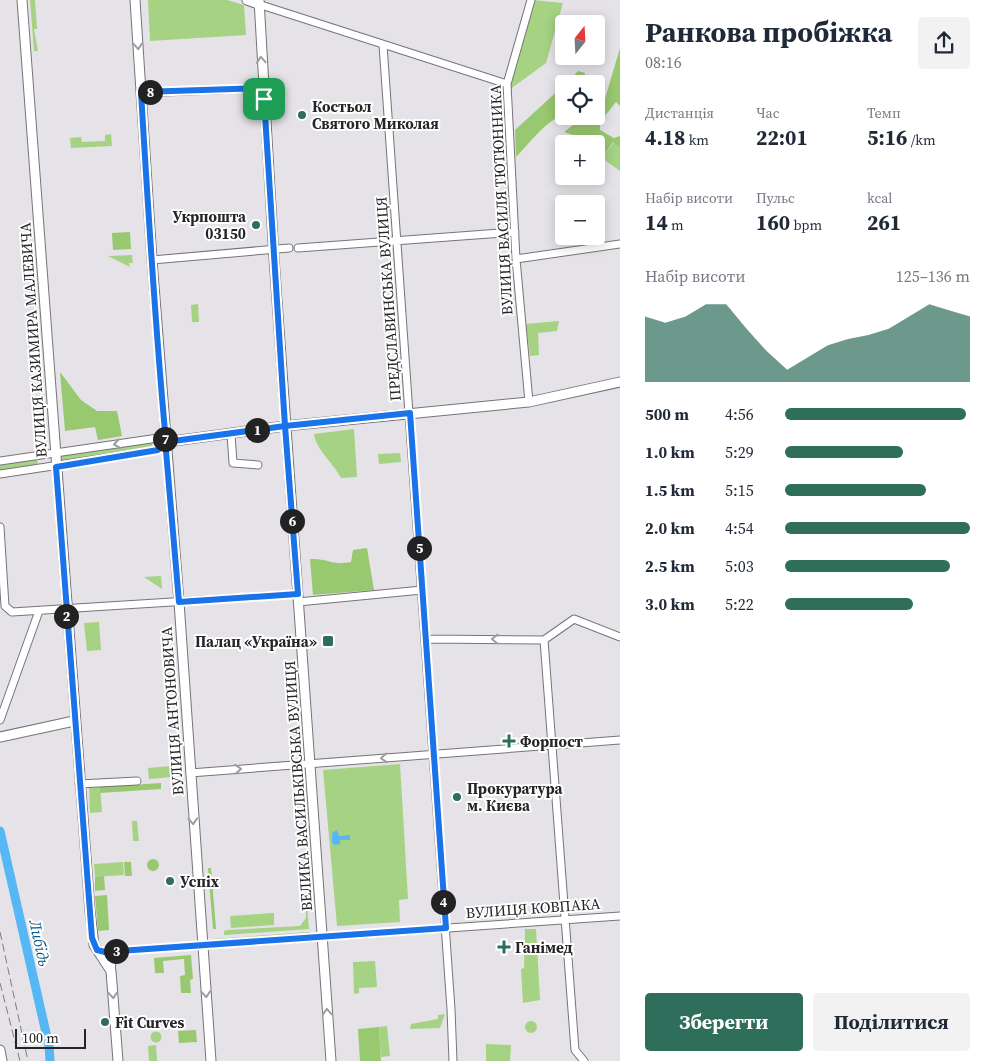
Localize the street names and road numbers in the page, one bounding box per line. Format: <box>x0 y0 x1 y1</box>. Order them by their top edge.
street label: ВУЛИЦЯ ВАСИЛЯ ТЮТЮННИКА <box>484 84 518 316</box>
street label: ПРЕДСЛАВИНСЬКА ВУЛИЦЯ <box>370 196 406 402</box>
street label: ВУЛИЦЯ КАЗИМИРА МАЛЕВИЧА <box>14 222 52 458</box>
street label: ВУЛИЦЯ АНТОНОВИЧА <box>156 626 188 796</box>
street label: ВЕЛИКА ВАСИЛЬКІВСЬКА ВУЛИЦЯ <box>279 660 317 912</box>
street label: ВУЛИЦЯ КОВПАКА <box>465 893 601 923</box>

